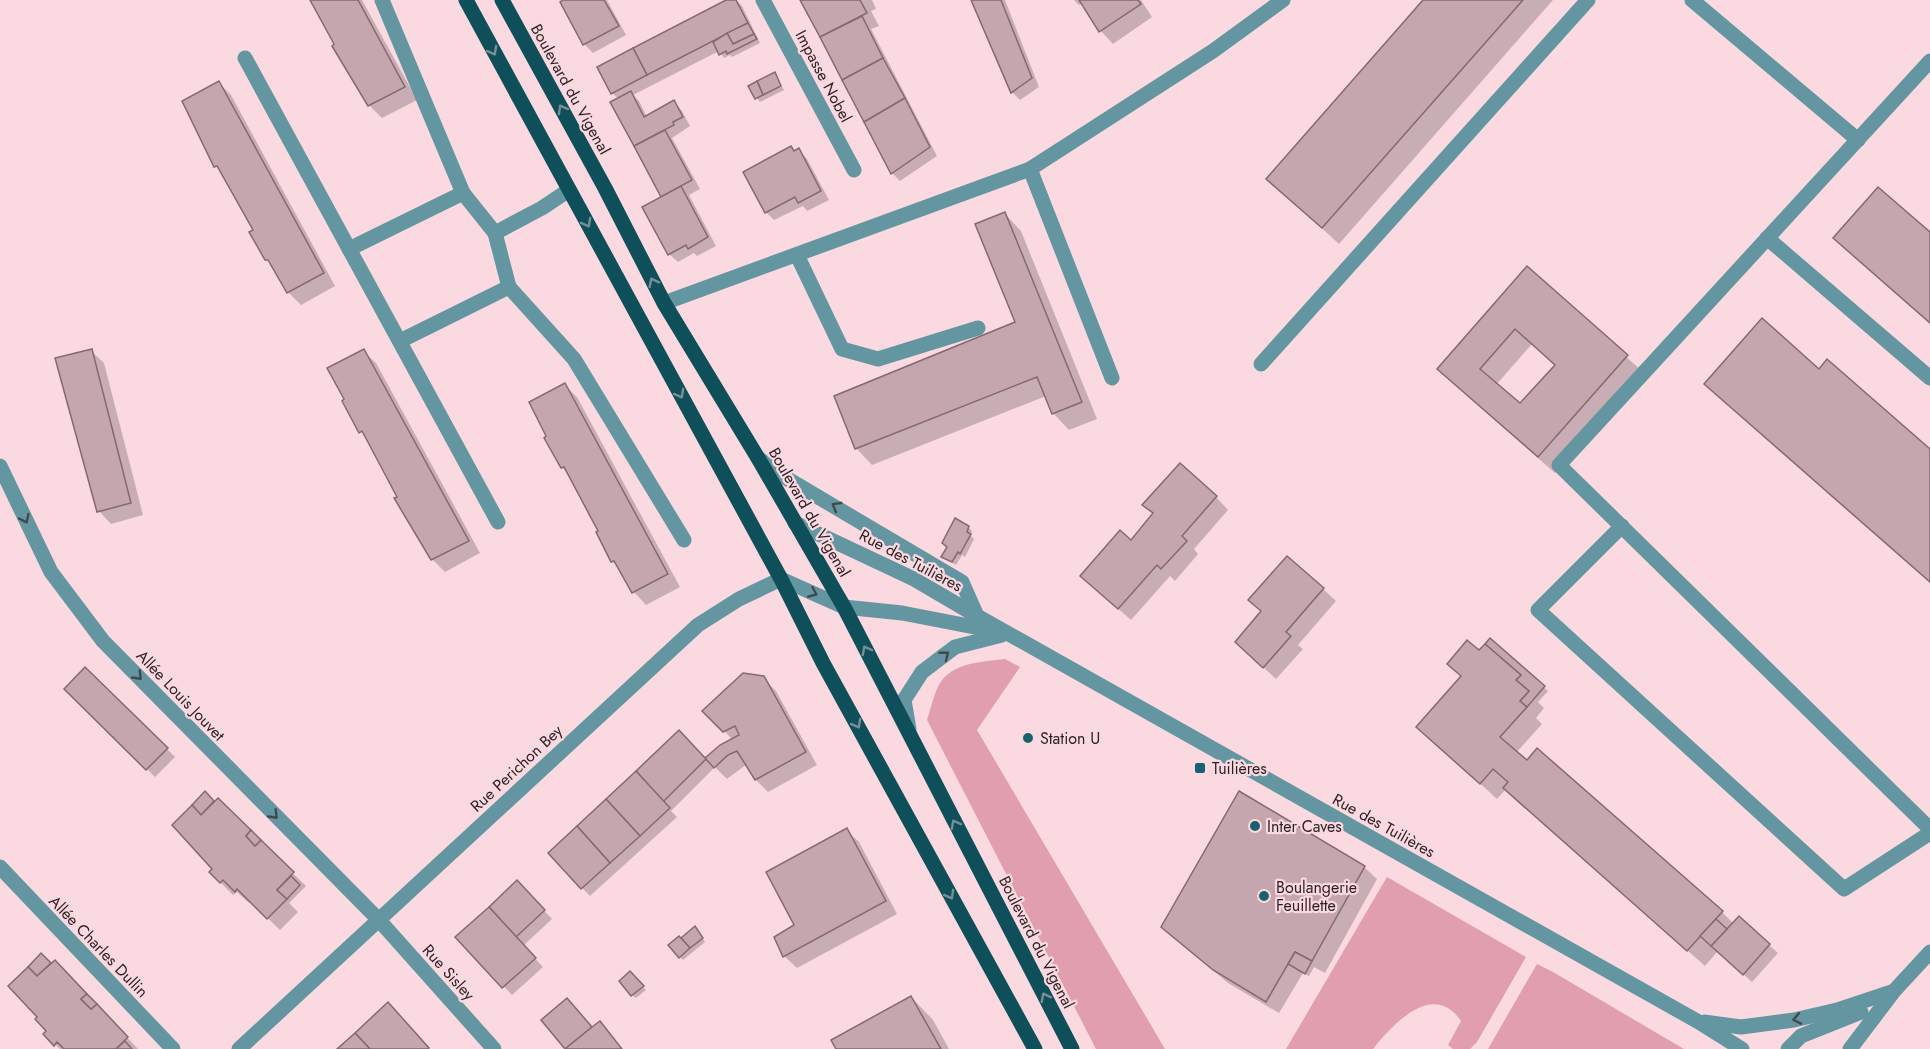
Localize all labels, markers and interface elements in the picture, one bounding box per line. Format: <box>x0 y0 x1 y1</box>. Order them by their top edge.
street label: Boulevard du Vigenal <box>525 20 616 159</box>
street label: Impasse Nobel <box>790 26 858 126</box>
one-way arrow <box>486 45 498 56</box>
one-way arrow <box>558 105 569 116</box>
one-way arrow <box>580 216 591 227</box>
one-way arrow <box>649 278 660 288</box>
one-way arrow <box>673 388 684 398</box>
street label: Boulevard du Vigenal <box>763 443 856 581</box>
one-way arrow <box>832 502 842 514</box>
one-way arrow <box>18 512 30 523</box>
street label: Rue des Tuilières <box>855 524 966 597</box>
one-way arrow <box>806 586 817 598</box>
street label: Allée Louis Jouvet <box>131 645 230 746</box>
one-way arrow <box>862 646 874 657</box>
one-way arrow <box>938 651 949 662</box>
one-way arrow <box>130 669 141 680</box>
one-way arrow <box>850 718 861 728</box>
street label: Rue Perichon Bey <box>465 719 568 817</box>
place label: Station U <box>1040 727 1100 750</box>
marker: Station U <box>1021 731 1035 745</box>
place label: Tuilières <box>1212 757 1267 780</box>
marker: Tuilières <box>1193 761 1207 775</box>
street label: Rue des Tuilières <box>1328 788 1439 863</box>
one-way arrow <box>267 808 278 819</box>
place label: Inter Caves <box>1267 815 1342 838</box>
marker: Inter Caves <box>1248 819 1262 833</box>
one-way arrow <box>951 820 962 830</box>
street label: Boulevard du Vigenal <box>993 872 1080 1013</box>
place label: Boulangerie Feuillette <box>1276 876 1357 917</box>
one-way arrow <box>943 889 954 899</box>
marker: Boulangerie Feuillette <box>1257 889 1271 903</box>
street label: Allée Charles Dullin <box>44 890 153 1003</box>
street label: Rue Sisley <box>417 939 481 1006</box>
one-way arrow <box>1041 993 1052 1003</box>
one-way arrow <box>1792 1012 1802 1025</box>

